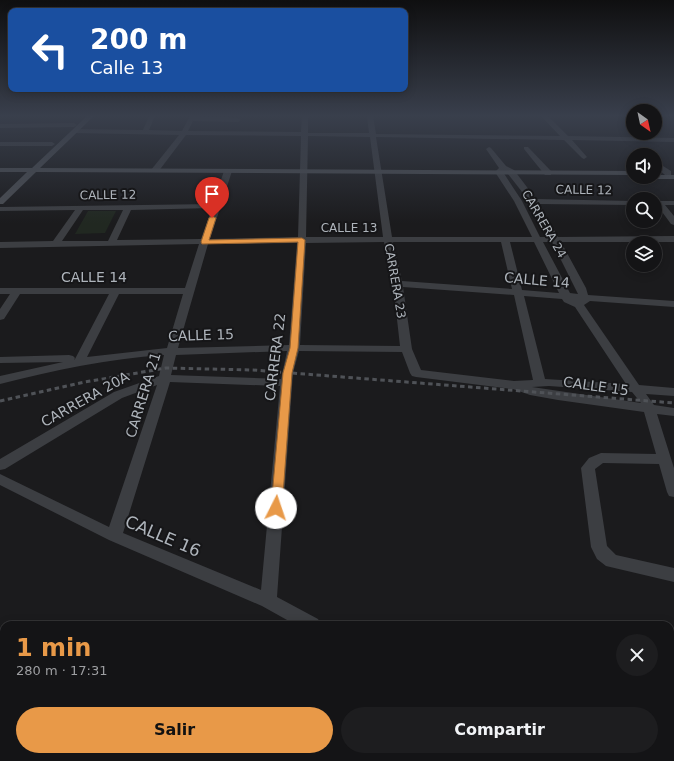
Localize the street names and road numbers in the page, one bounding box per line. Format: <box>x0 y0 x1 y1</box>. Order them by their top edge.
street label: CALLE 12 <box>556 183 612 197</box>
street label: CALLE 12 <box>80 188 136 202</box>
street label: CARRERA 24 <box>519 188 569 260</box>
street label: CALLE 13 <box>321 221 377 235</box>
street label: CARRERA 23 <box>382 242 408 320</box>
street label: CALLE 14 <box>61 269 127 285</box>
street label: CALLE 14 <box>503 269 571 291</box>
street label: CARRERA 22 <box>262 312 288 402</box>
street label: CALLE 15 <box>168 326 234 344</box>
street label: CARRERA 21 <box>122 350 164 440</box>
street label: CARRERA 20A <box>38 368 132 430</box>
street label: CALLE 15 <box>562 373 630 399</box>
street label: CALLE 16 <box>122 511 204 561</box>

